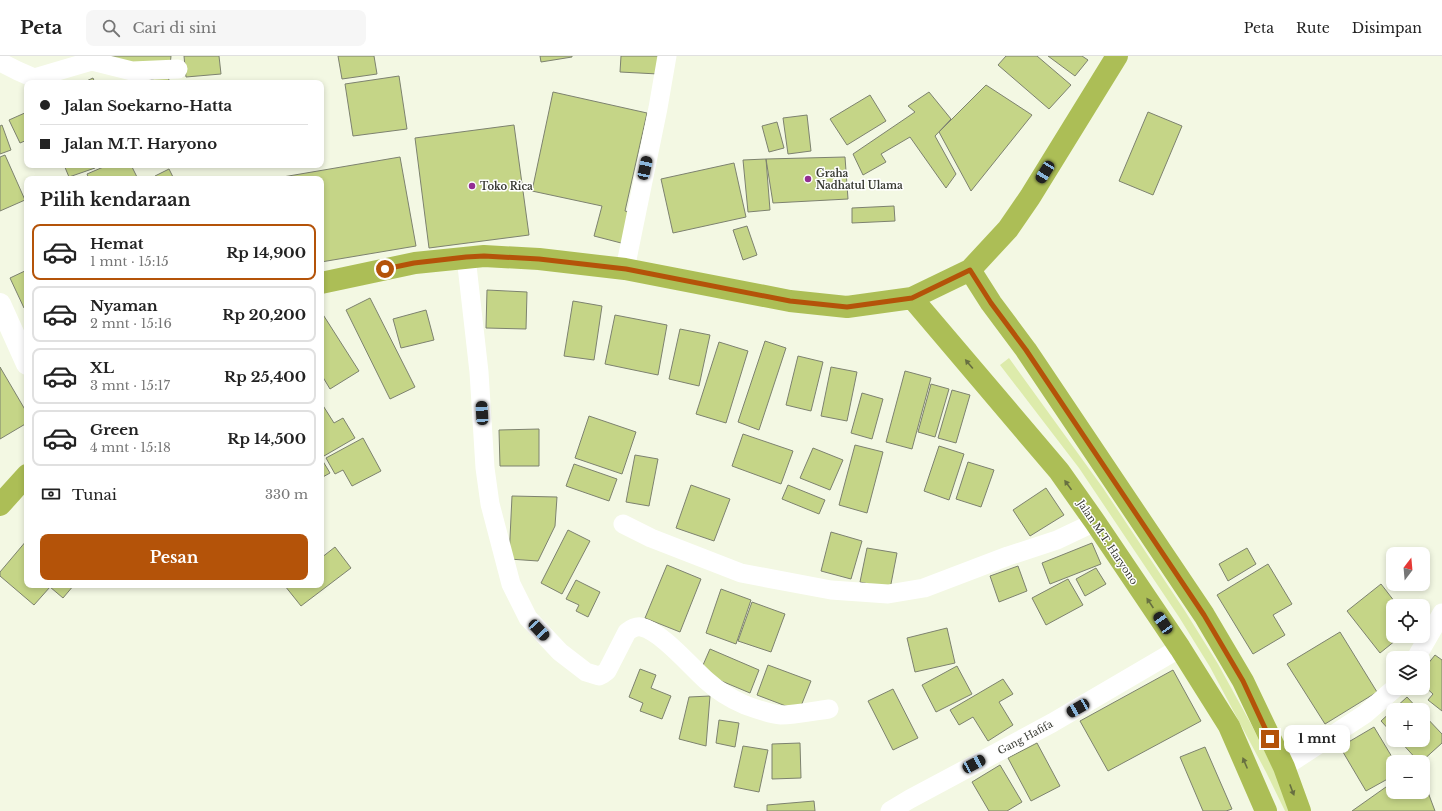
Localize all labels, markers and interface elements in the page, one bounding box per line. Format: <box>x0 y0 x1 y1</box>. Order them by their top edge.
search box <box>86 10 366 46</box>
text: Peta <box>20 16 62 39</box>
icon: search <box>100 17 122 39</box>
text: Cari di sini <box>132 18 216 37</box>
text: Peta <box>1244 19 1274 37</box>
text: Rute <box>1296 19 1330 37</box>
text: Disimpan <box>1352 19 1422 37</box>
text: Jalan Soekarno-Hatta <box>64 96 232 115</box>
text: Jalan M.T. Haryono <box>64 134 217 153</box>
car <box>637 155 653 181</box>
car <box>1034 159 1056 185</box>
place label: Graha Nadhatul Ulama <box>816 167 903 192</box>
marker: Graha Nadhatul Ulama <box>803 174 813 184</box>
place label: Toko Rica <box>480 180 533 193</box>
marker: Toko Rica <box>467 181 477 191</box>
text: Pilih kendaraan <box>40 189 191 211</box>
icon: car <box>42 234 78 270</box>
text: Hemat <box>90 234 144 253</box>
text: Rp 14,900 <box>226 243 306 262</box>
text: 1 mnt · 15:15 <box>90 253 169 270</box>
route start <box>376 260 394 278</box>
icon: car <box>42 296 78 332</box>
text: Nyaman <box>90 296 158 315</box>
text: Rp 20,200 <box>222 305 306 324</box>
text: 2 mnt · 15:16 <box>90 315 172 332</box>
icon: car <box>42 358 78 394</box>
text: XL <box>90 358 114 377</box>
one-way arrow <box>964 358 973 369</box>
text: Rp 25,400 <box>224 367 306 386</box>
text: 3 mnt · 15:17 <box>90 377 170 394</box>
car <box>475 401 489 425</box>
icon: car <box>42 420 78 456</box>
text: Green <box>90 420 139 439</box>
text: Rp 14,500 <box>227 429 306 448</box>
text: 4 mnt · 15:18 <box>90 439 171 456</box>
one-way arrow <box>1064 479 1072 490</box>
icon: cash <box>40 483 62 505</box>
text: Tunai <box>72 485 117 504</box>
text: 330 m <box>265 486 308 503</box>
street label: Jalan M.T. Haryono <box>1073 496 1141 587</box>
button: Pesan <box>40 534 308 580</box>
north arrow <box>1386 547 1430 591</box>
map controls <box>1386 547 1430 799</box>
one-way arrow <box>1146 598 1154 608</box>
button: locate <box>1386 599 1430 643</box>
car <box>1151 610 1175 636</box>
car <box>526 617 552 643</box>
button: layers <box>1386 651 1430 695</box>
car <box>1065 697 1091 719</box>
button: + <box>1386 703 1430 747</box>
street label: Gang Hafifa <box>995 717 1056 757</box>
callout: 1 mnt <box>1284 725 1350 753</box>
route end <box>1261 730 1279 748</box>
text: 1 mnt <box>1298 730 1336 747</box>
car <box>961 753 987 775</box>
button: − <box>1386 755 1430 799</box>
one-way arrow <box>1242 757 1248 768</box>
one-way arrow <box>1290 784 1296 796</box>

